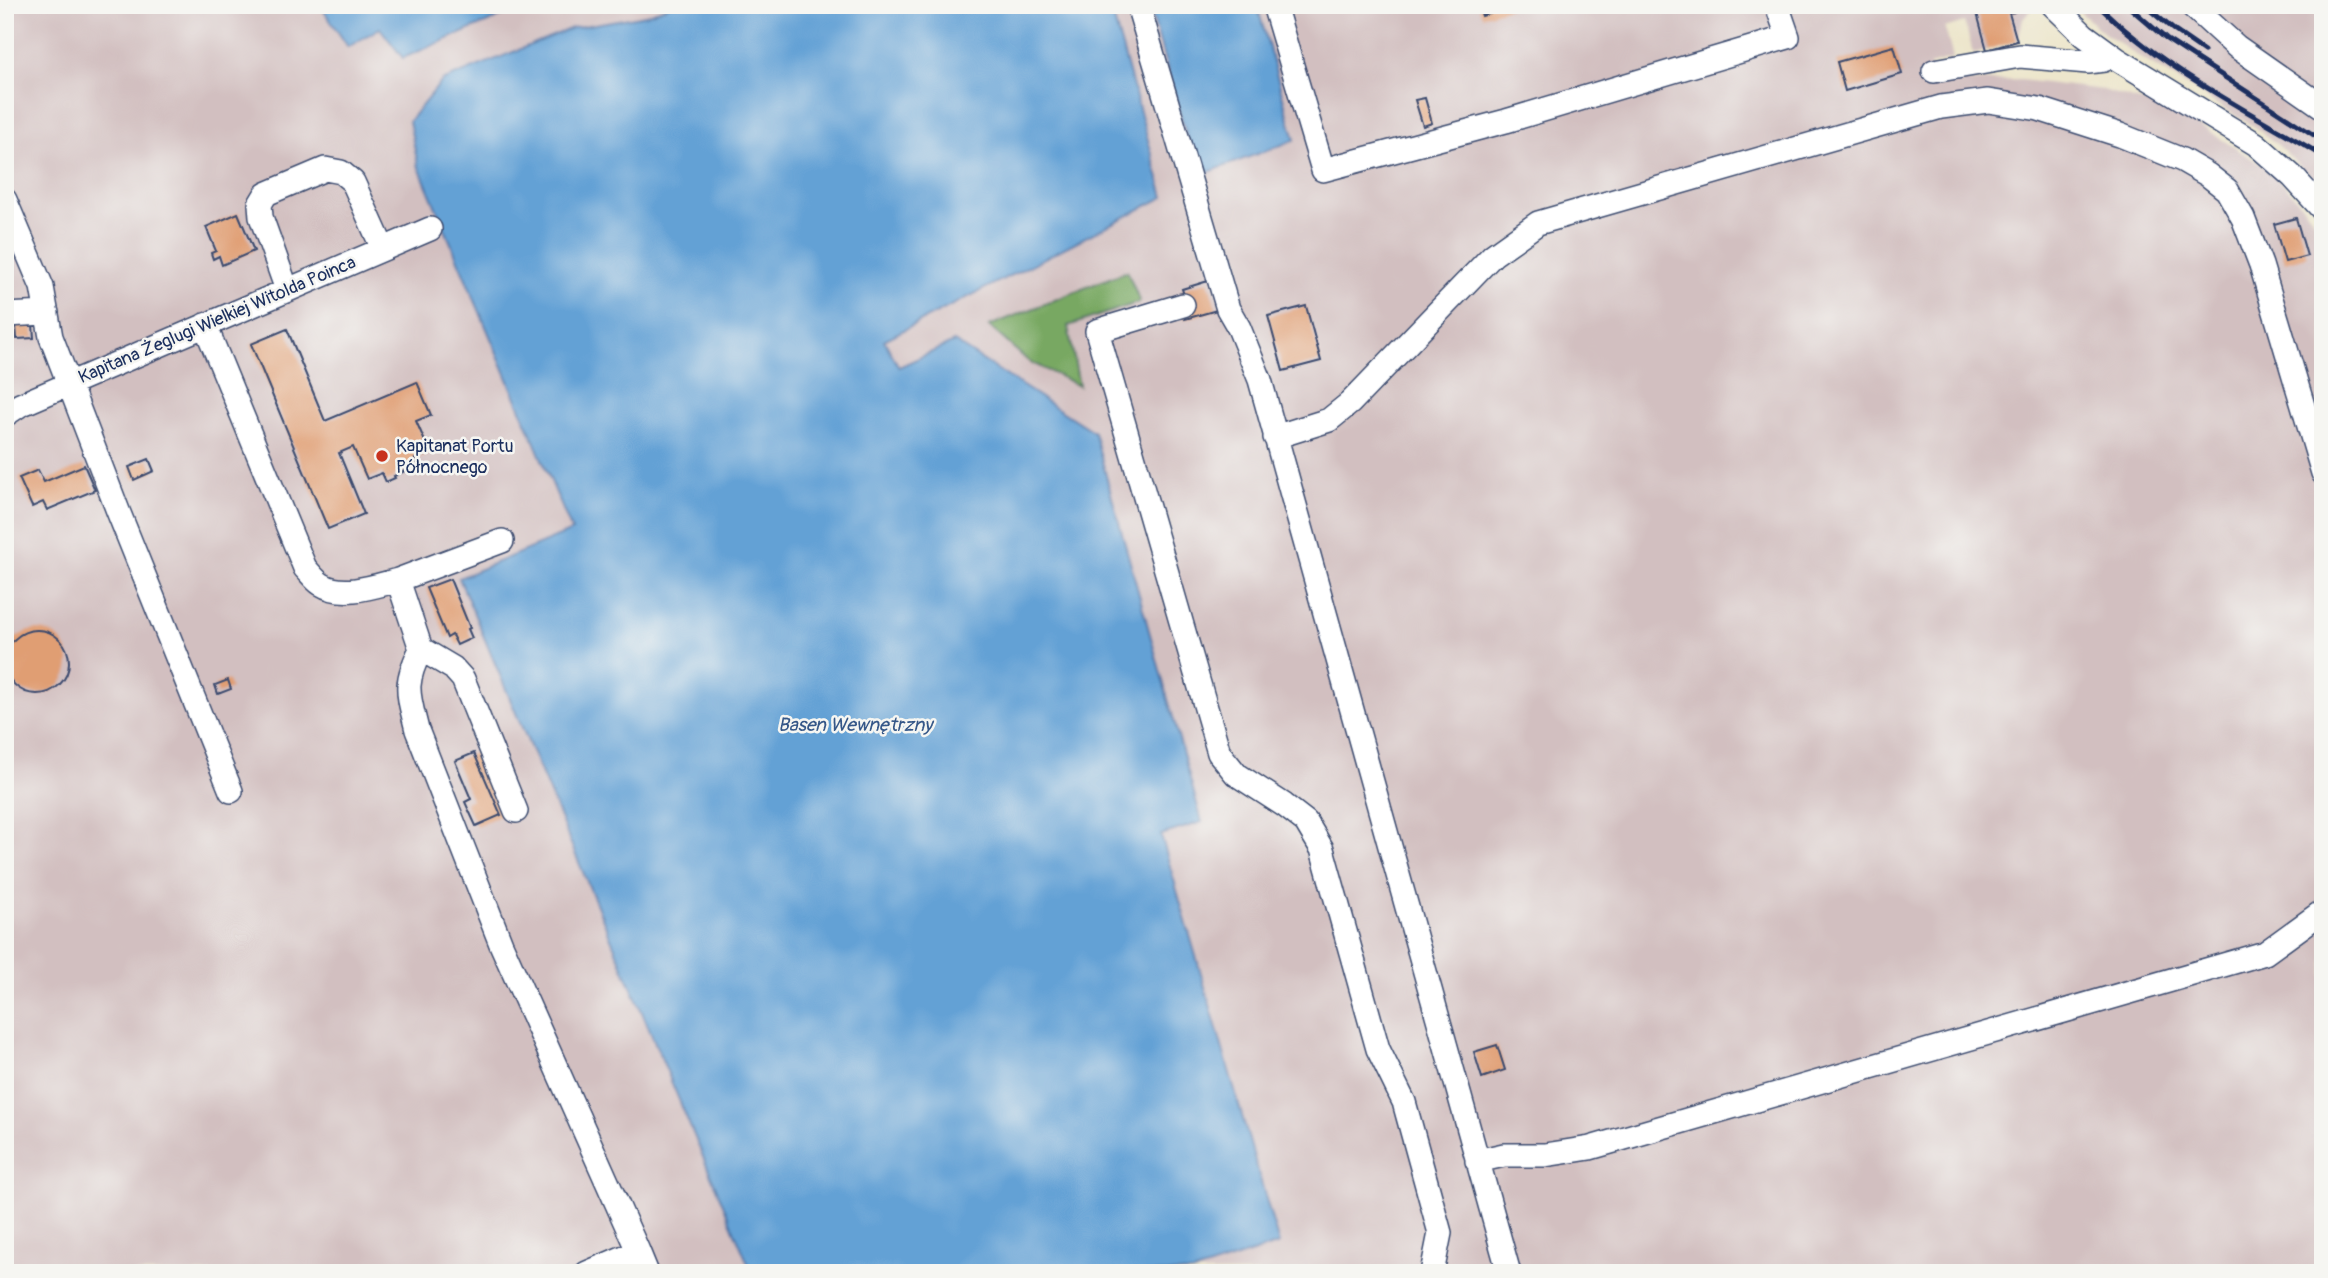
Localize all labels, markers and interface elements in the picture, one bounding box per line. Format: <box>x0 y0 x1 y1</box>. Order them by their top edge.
street label: Kapitana Żeglugi Wielkiej Witolda Poinca <box>75 251 359 389</box>
place label: Kapitanat Portu Północnego <box>396 435 514 479</box>
marker: Kapitanat Portu Północnego <box>374 448 390 464</box>
water label: Basen Wewnętrzny <box>778 713 935 737</box>

